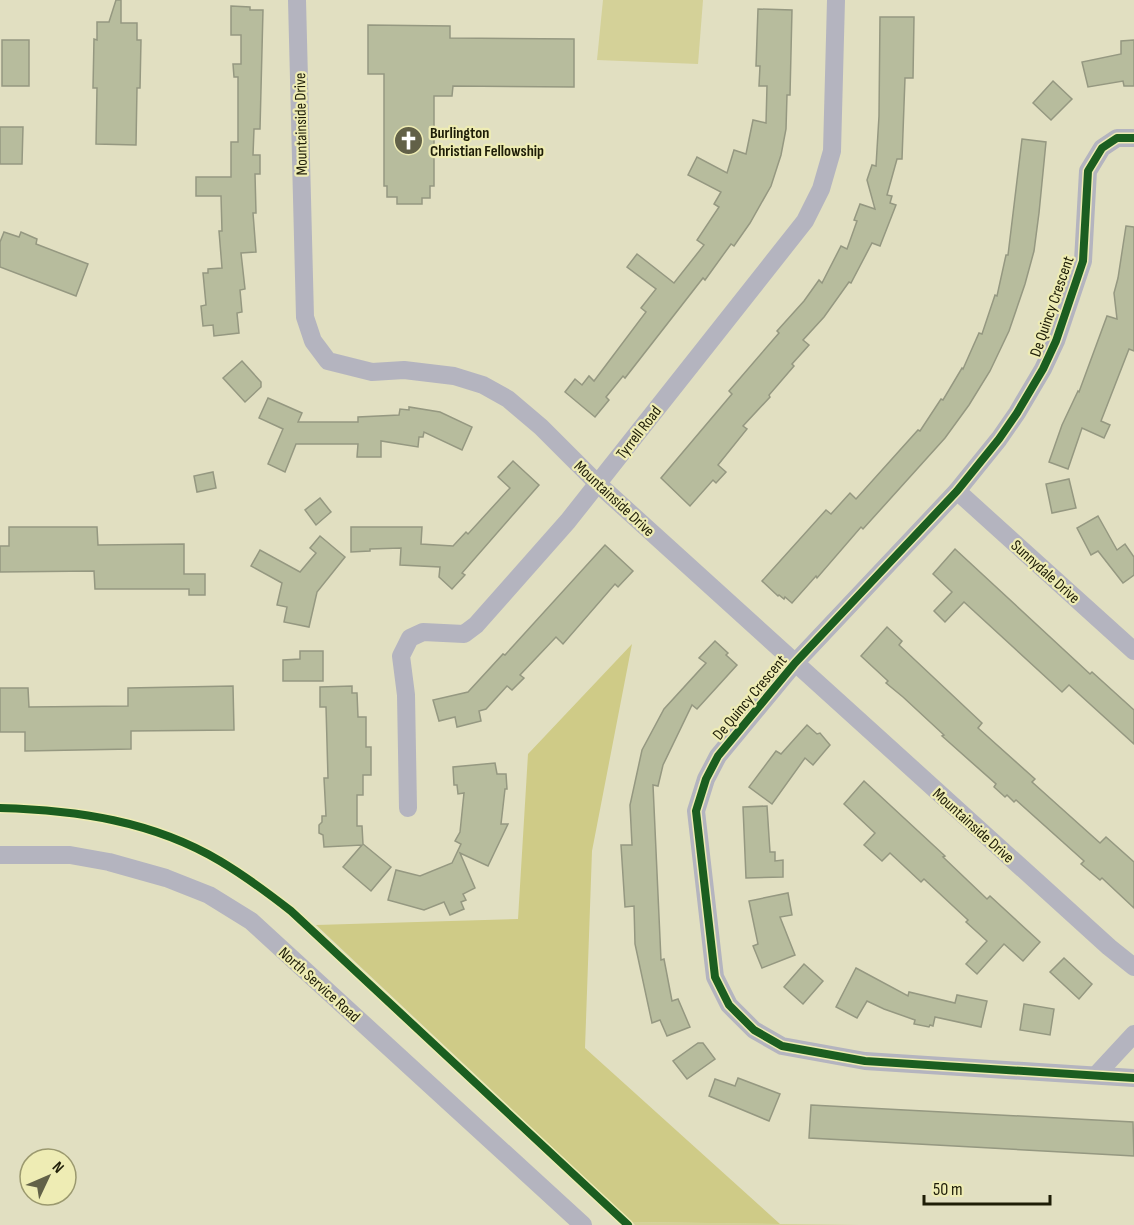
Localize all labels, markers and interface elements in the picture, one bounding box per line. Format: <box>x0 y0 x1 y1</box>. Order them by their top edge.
street label: Mountainside Drive <box>291 72 312 176</box>
place label: Burlington Christian Fellowship <box>430 124 544 161</box>
church icon: Burlington Christian Fellowship <box>393 125 425 157</box>
street label: De Quincy Crescent <box>1026 254 1079 359</box>
street label: Tyrrell Road <box>612 402 666 463</box>
street label: Mountainside Drive <box>570 457 658 541</box>
street label: Sunnydale Drive <box>1007 536 1083 608</box>
street label: De Quincy Crescent <box>709 652 791 744</box>
street label: Mountainside Drive <box>928 785 1018 868</box>
street label: North Service Road <box>274 944 364 1027</box>
north arrow <box>18 1147 78 1207</box>
text: N <box>48 1158 68 1177</box>
scale bar <box>924 1168 1050 1206</box>
text: 50 m <box>933 1179 963 1200</box>

